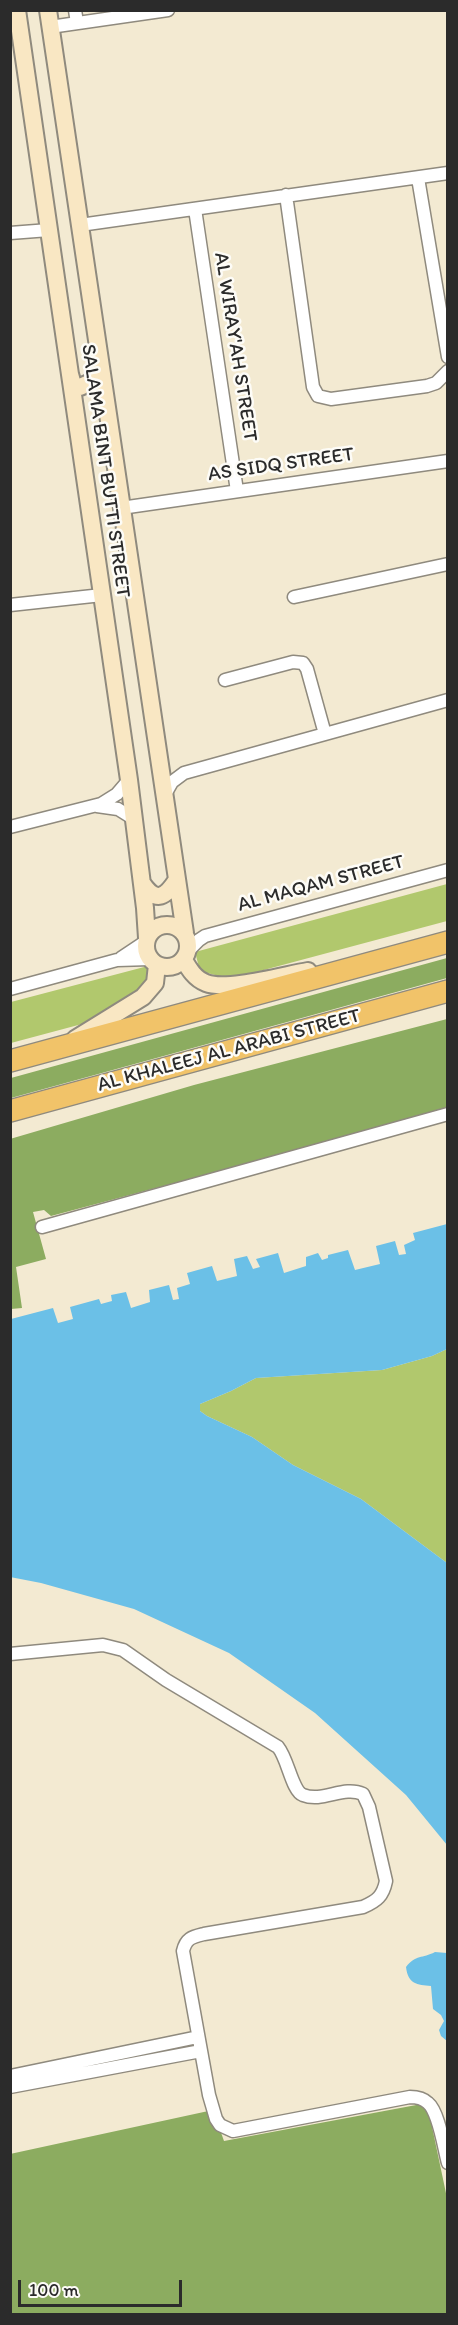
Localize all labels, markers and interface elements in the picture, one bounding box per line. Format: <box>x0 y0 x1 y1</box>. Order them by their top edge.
street label: AL WIRAY'AH STREET <box>208 250 262 444</box>
street label: SALAMA BINT BUTTI STREET <box>75 343 135 599</box>
street label: AS SIDQ STREET <box>206 443 356 487</box>
street label: AL MAQAM STREET <box>235 850 407 918</box>
street label: AL KHALEEJ AL ARABI STREET <box>95 1004 363 1098</box>
scale bar <box>21 2268 184 2306</box>
text: 100 m <box>29 2279 79 2301</box>

